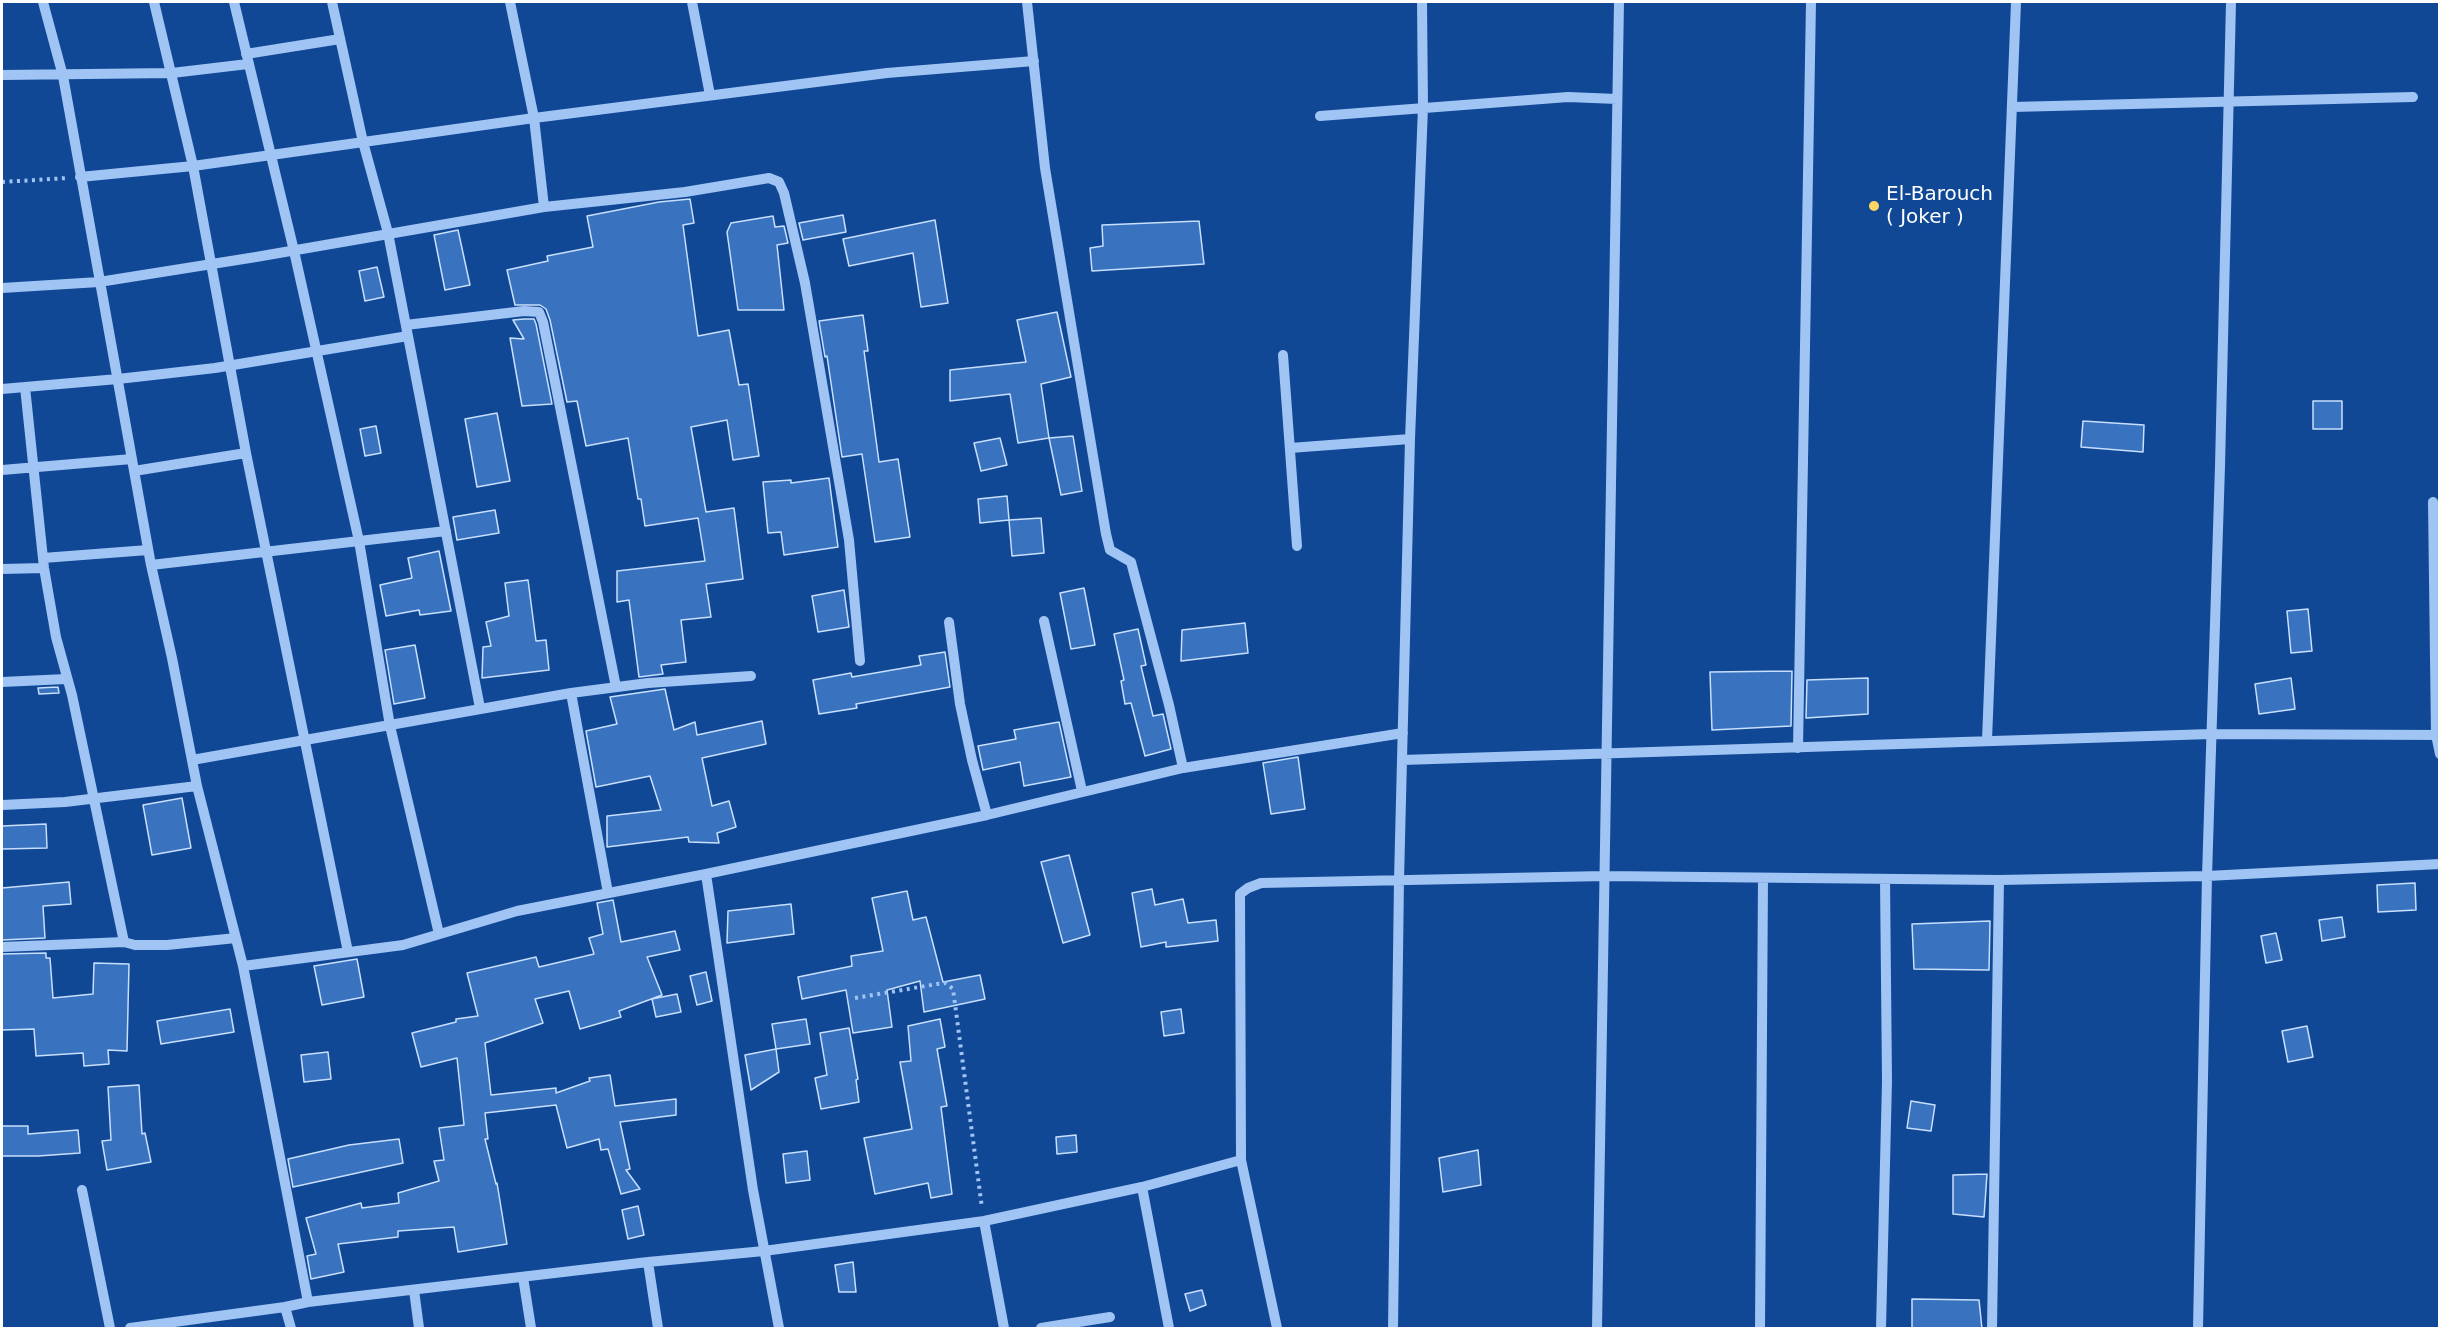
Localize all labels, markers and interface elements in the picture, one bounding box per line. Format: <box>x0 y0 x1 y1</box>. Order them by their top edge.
place label: El-Barouch ( Joker ) <box>1886 183 1993 230</box>
marker: El-Barouch ( Joker ) <box>1867 199 1881 213</box>

